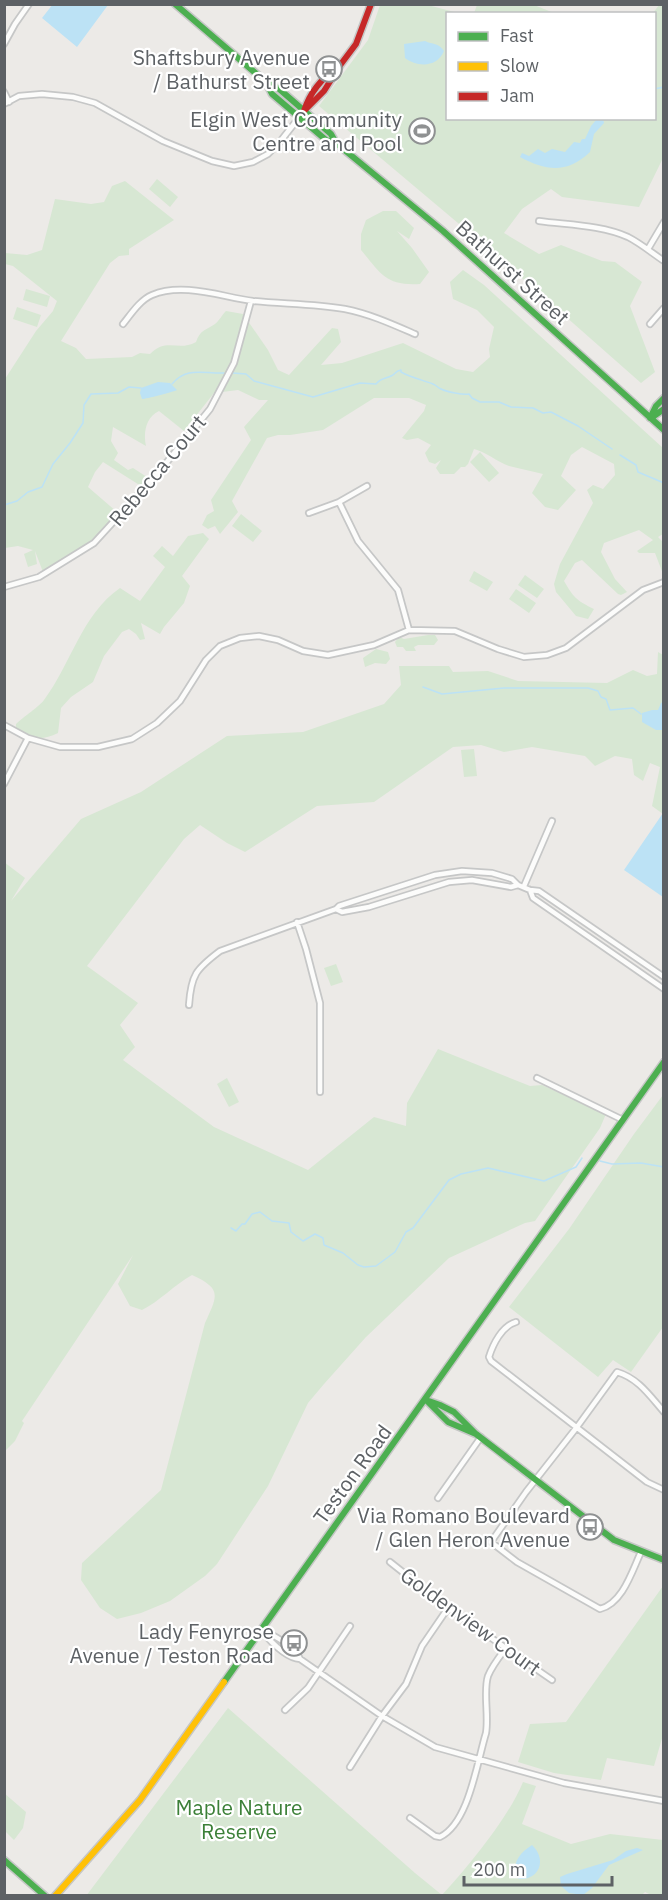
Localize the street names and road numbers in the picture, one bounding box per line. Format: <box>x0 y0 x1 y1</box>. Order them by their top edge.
street label: Bathurst Street <box>450 213 576 331</box>
street label: Rebecca Court <box>102 408 212 532</box>
street label: Teston Road <box>306 1419 398 1529</box>
street label: Goldenview Court <box>395 1560 547 1682</box>

